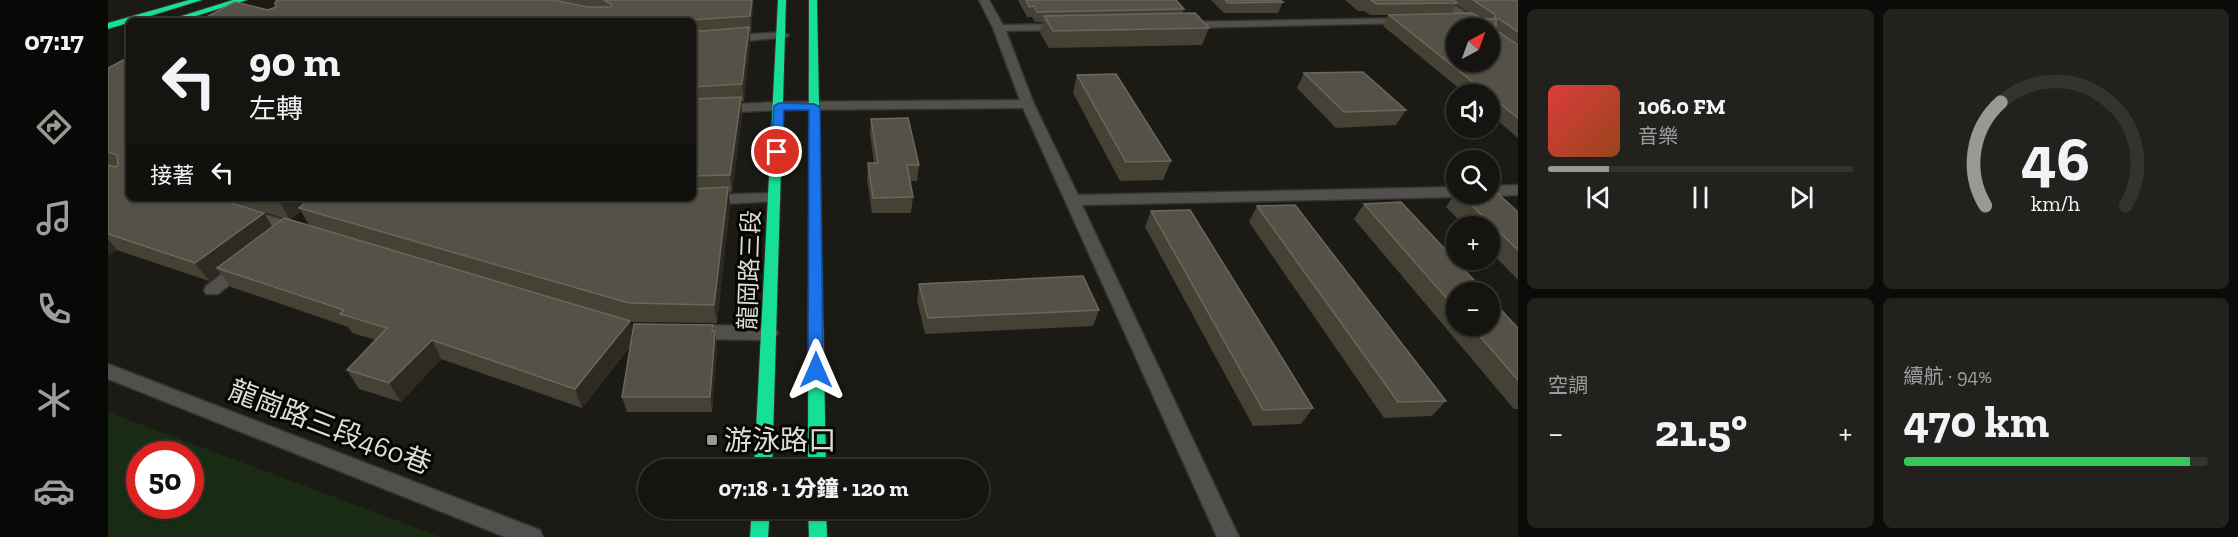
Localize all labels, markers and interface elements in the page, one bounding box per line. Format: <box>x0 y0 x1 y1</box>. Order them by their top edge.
north arrow <box>1446 18 1500 72</box>
map controls <box>1446 18 1500 336</box>
text: 07:17 <box>24 25 84 57</box>
text: 90 m <box>249 36 340 87</box>
icon: left <box>150 42 228 120</box>
button: sound <box>1446 84 1500 138</box>
text: 左轉 <box>249 93 303 125</box>
text: 106.0 FM <box>1638 93 1725 120</box>
icon: directions <box>33 106 75 148</box>
text: 46 <box>2021 121 2090 196</box>
text: 音樂 <box>1638 124 1678 148</box>
pin <box>751 126 802 177</box>
icon: arrive <box>760 135 793 168</box>
button: search <box>1446 150 1500 204</box>
icon: left <box>206 156 239 189</box>
text: 接著 <box>150 162 194 189</box>
icon: previous <box>1582 181 1615 214</box>
icon: pause <box>1684 181 1717 214</box>
icon: next <box>1785 181 1818 214</box>
text: km/h <box>2031 192 2080 217</box>
icon: music <box>33 197 75 239</box>
street label: 龍岡路三段 <box>732 210 766 330</box>
button: + <box>1446 216 1500 270</box>
button: − <box>1446 282 1500 336</box>
icon: phone <box>33 288 75 330</box>
position arrow <box>784 338 848 402</box>
text: 續航 · 94% <box>1904 364 1992 388</box>
street label: 龍崗路三段460巷 <box>224 373 436 481</box>
text: 空調 <box>1548 373 1588 397</box>
icon: climate <box>33 379 75 421</box>
text: 470 km <box>1904 395 2049 449</box>
text: 21.5° <box>1655 404 1747 458</box>
text: − <box>1548 413 1563 452</box>
text: + <box>1839 413 1852 452</box>
place label: 游泳路口 <box>724 424 836 457</box>
marker: 游泳路口 <box>705 433 719 447</box>
speed limit sign: 50 <box>126 441 204 519</box>
icon: car <box>33 470 75 512</box>
text: 07:18 · 1 分鐘 · 120 m <box>718 475 909 502</box>

